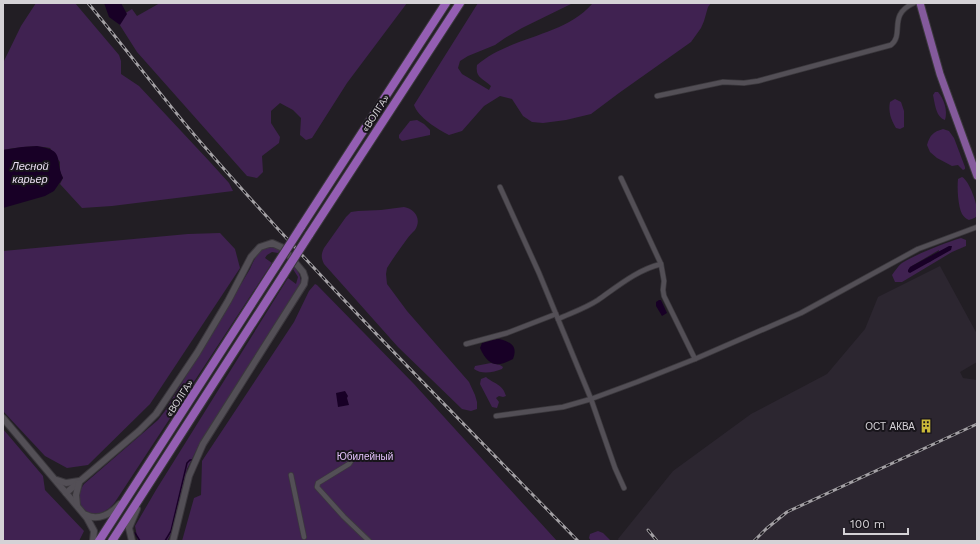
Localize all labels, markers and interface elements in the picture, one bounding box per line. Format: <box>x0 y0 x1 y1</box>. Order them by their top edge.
street label: «ВОЛГА» <box>359 93 391 134</box>
water label: Лесной карьер <box>10 160 49 186</box>
street label: «ВОЛГА» <box>163 378 195 419</box>
building icon: ОСТ АКВА <box>918 418 934 434</box>
place label: ОСТ АКВА <box>865 421 915 432</box>
park label: Юбилейный <box>337 451 393 462</box>
scale bar <box>844 510 908 536</box>
text: 100 m <box>850 517 885 531</box>

